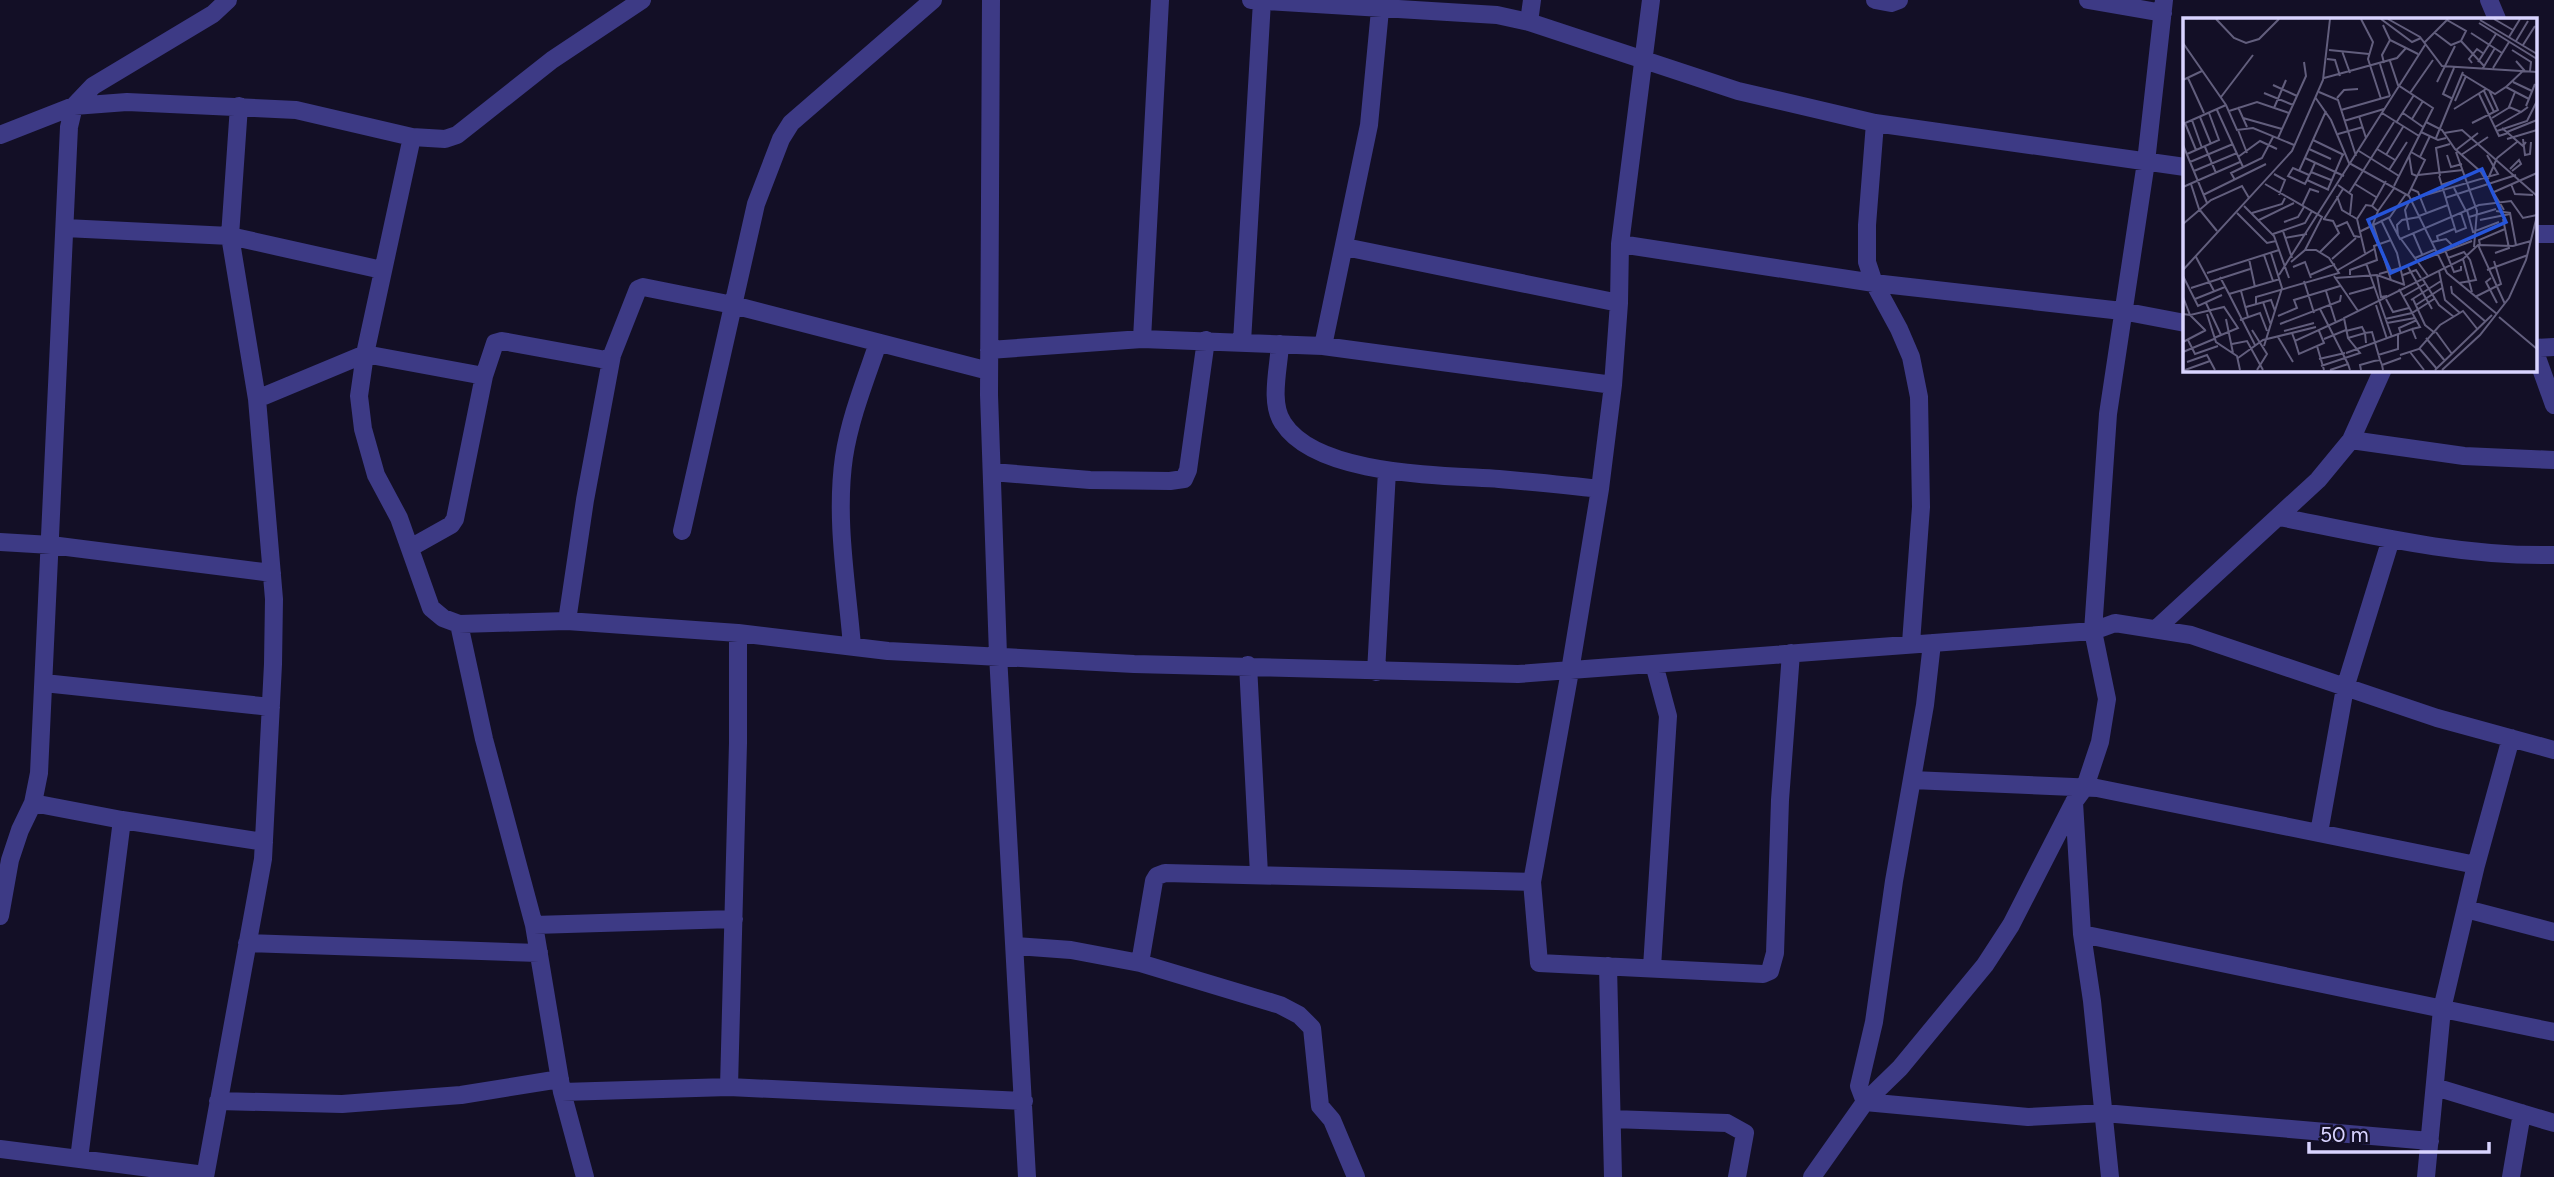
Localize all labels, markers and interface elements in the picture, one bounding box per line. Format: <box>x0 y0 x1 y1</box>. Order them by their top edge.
inset map <box>2183 18 2536 371</box>
scale bar <box>2309 1110 2489 1154</box>
text: 50 m <box>2320 1122 2369 1147</box>

